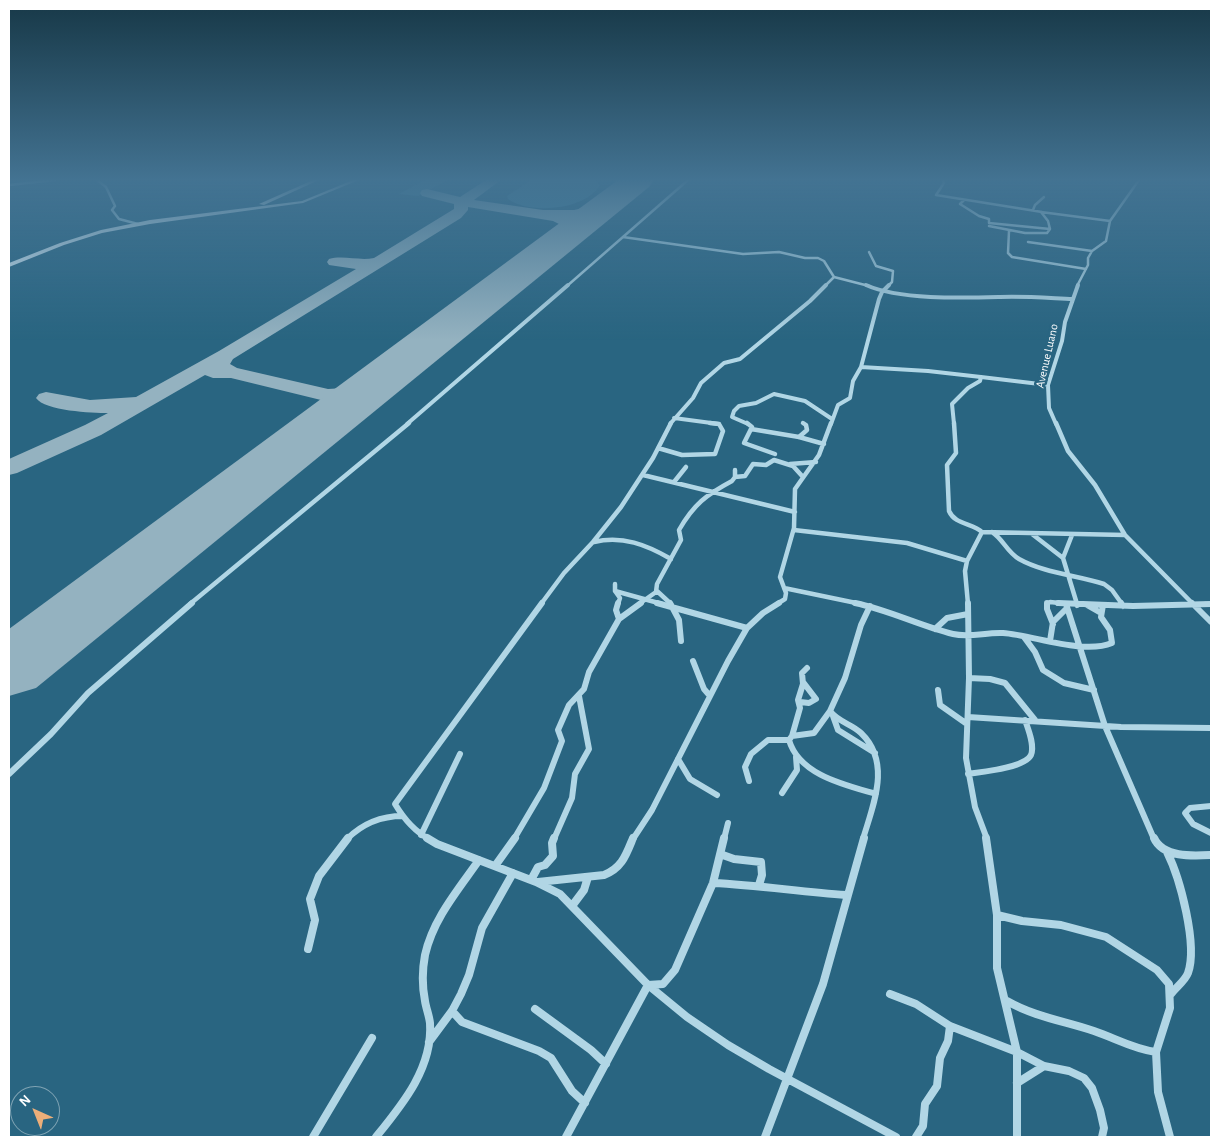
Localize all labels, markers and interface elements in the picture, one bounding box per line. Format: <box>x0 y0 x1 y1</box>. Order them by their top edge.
street label: Avenue Luano <box>1033 322 1061 390</box>
north arrow <box>10 1086 60 1136</box>
text: N <box>17 1093 34 1109</box>

